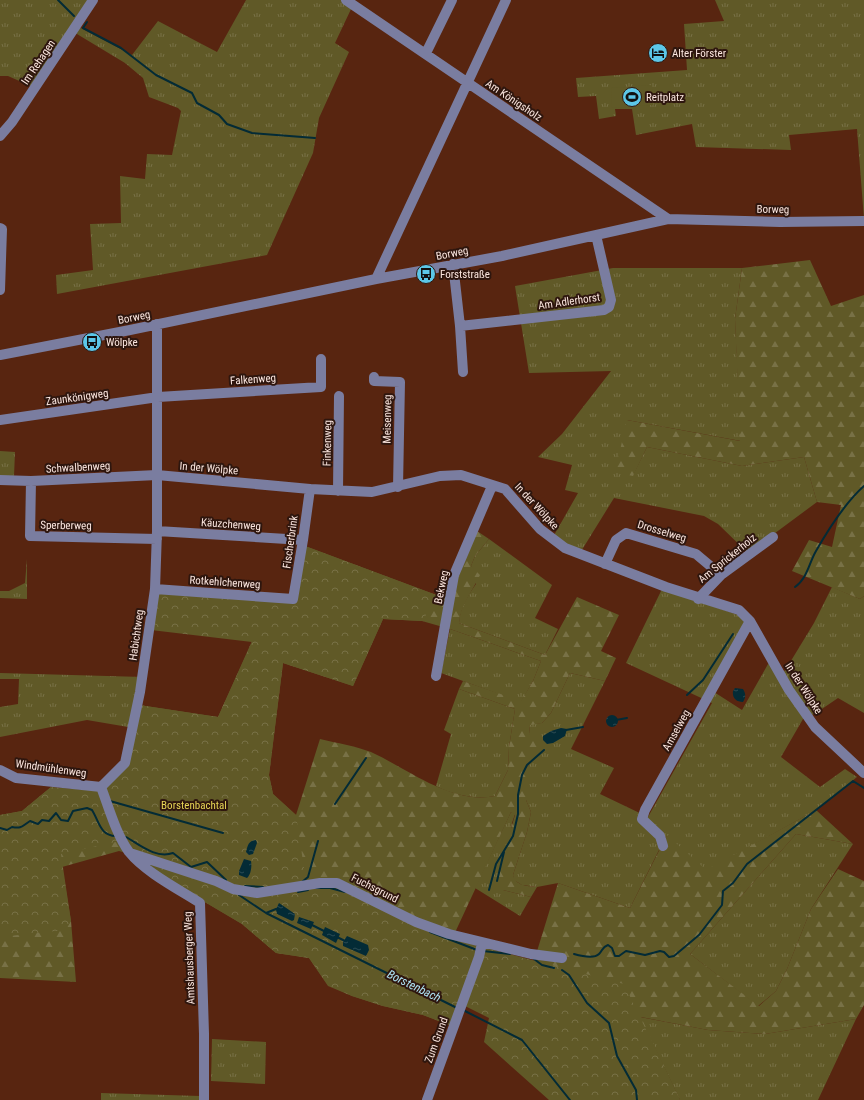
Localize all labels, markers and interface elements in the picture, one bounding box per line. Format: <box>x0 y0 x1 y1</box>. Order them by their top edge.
street label: Im Rehagen <box>19 37 58 87</box>
hotel icon: Alter Förster <box>647 42 669 64</box>
place label: Alter Förster <box>672 47 727 60</box>
street label: Am Königsholz <box>483 77 544 124</box>
sports icon: Reitplatz <box>621 86 643 108</box>
place label: Reitplatz <box>646 91 684 104</box>
street label: Borweg <box>757 203 789 216</box>
street label: Borweg <box>435 244 469 263</box>
bus stop icon: Forststraße <box>415 263 437 285</box>
place label: Forststraße <box>440 268 490 281</box>
street label: Am Adlerhorst <box>537 291 601 312</box>
street label: Borweg <box>117 308 151 327</box>
bus stop icon: Wölpke <box>81 331 103 353</box>
place label: Wölpke <box>106 336 138 349</box>
street label: Falkenweg <box>230 371 276 388</box>
street label: Zaunkönigweg <box>45 387 109 408</box>
street label: Meisenweg <box>381 394 394 444</box>
street label: Finkenweg <box>321 420 334 466</box>
street label: Schwalbenweg <box>45 459 111 476</box>
street label: In der Wölpke <box>179 459 239 478</box>
street label: In der Wölpke <box>512 480 561 532</box>
street label: Fischerbrink <box>280 515 301 569</box>
street label: Käuzchenweg <box>201 516 261 533</box>
street label: Drosselweg <box>636 518 688 545</box>
street label: Sperberweg <box>40 519 92 532</box>
street label: Am Sprickerholz <box>696 531 759 586</box>
street label: Bekweg <box>432 569 451 605</box>
street label: Rotkehlchenweg <box>189 574 261 591</box>
street label: Habichtweg <box>126 609 147 661</box>
street label: In der Wölpke <box>782 660 825 716</box>
street label: Amselweg <box>660 707 693 753</box>
street label: Windmühlenweg <box>15 757 87 780</box>
park label: Borstenbachtal <box>161 799 227 812</box>
street label: Fuchsgrund <box>349 871 400 906</box>
street label: Amtshausberger Weg <box>181 911 198 1005</box>
water label: Borstenbach <box>385 967 443 1005</box>
street label: Zum Grund <box>422 1016 451 1065</box>

